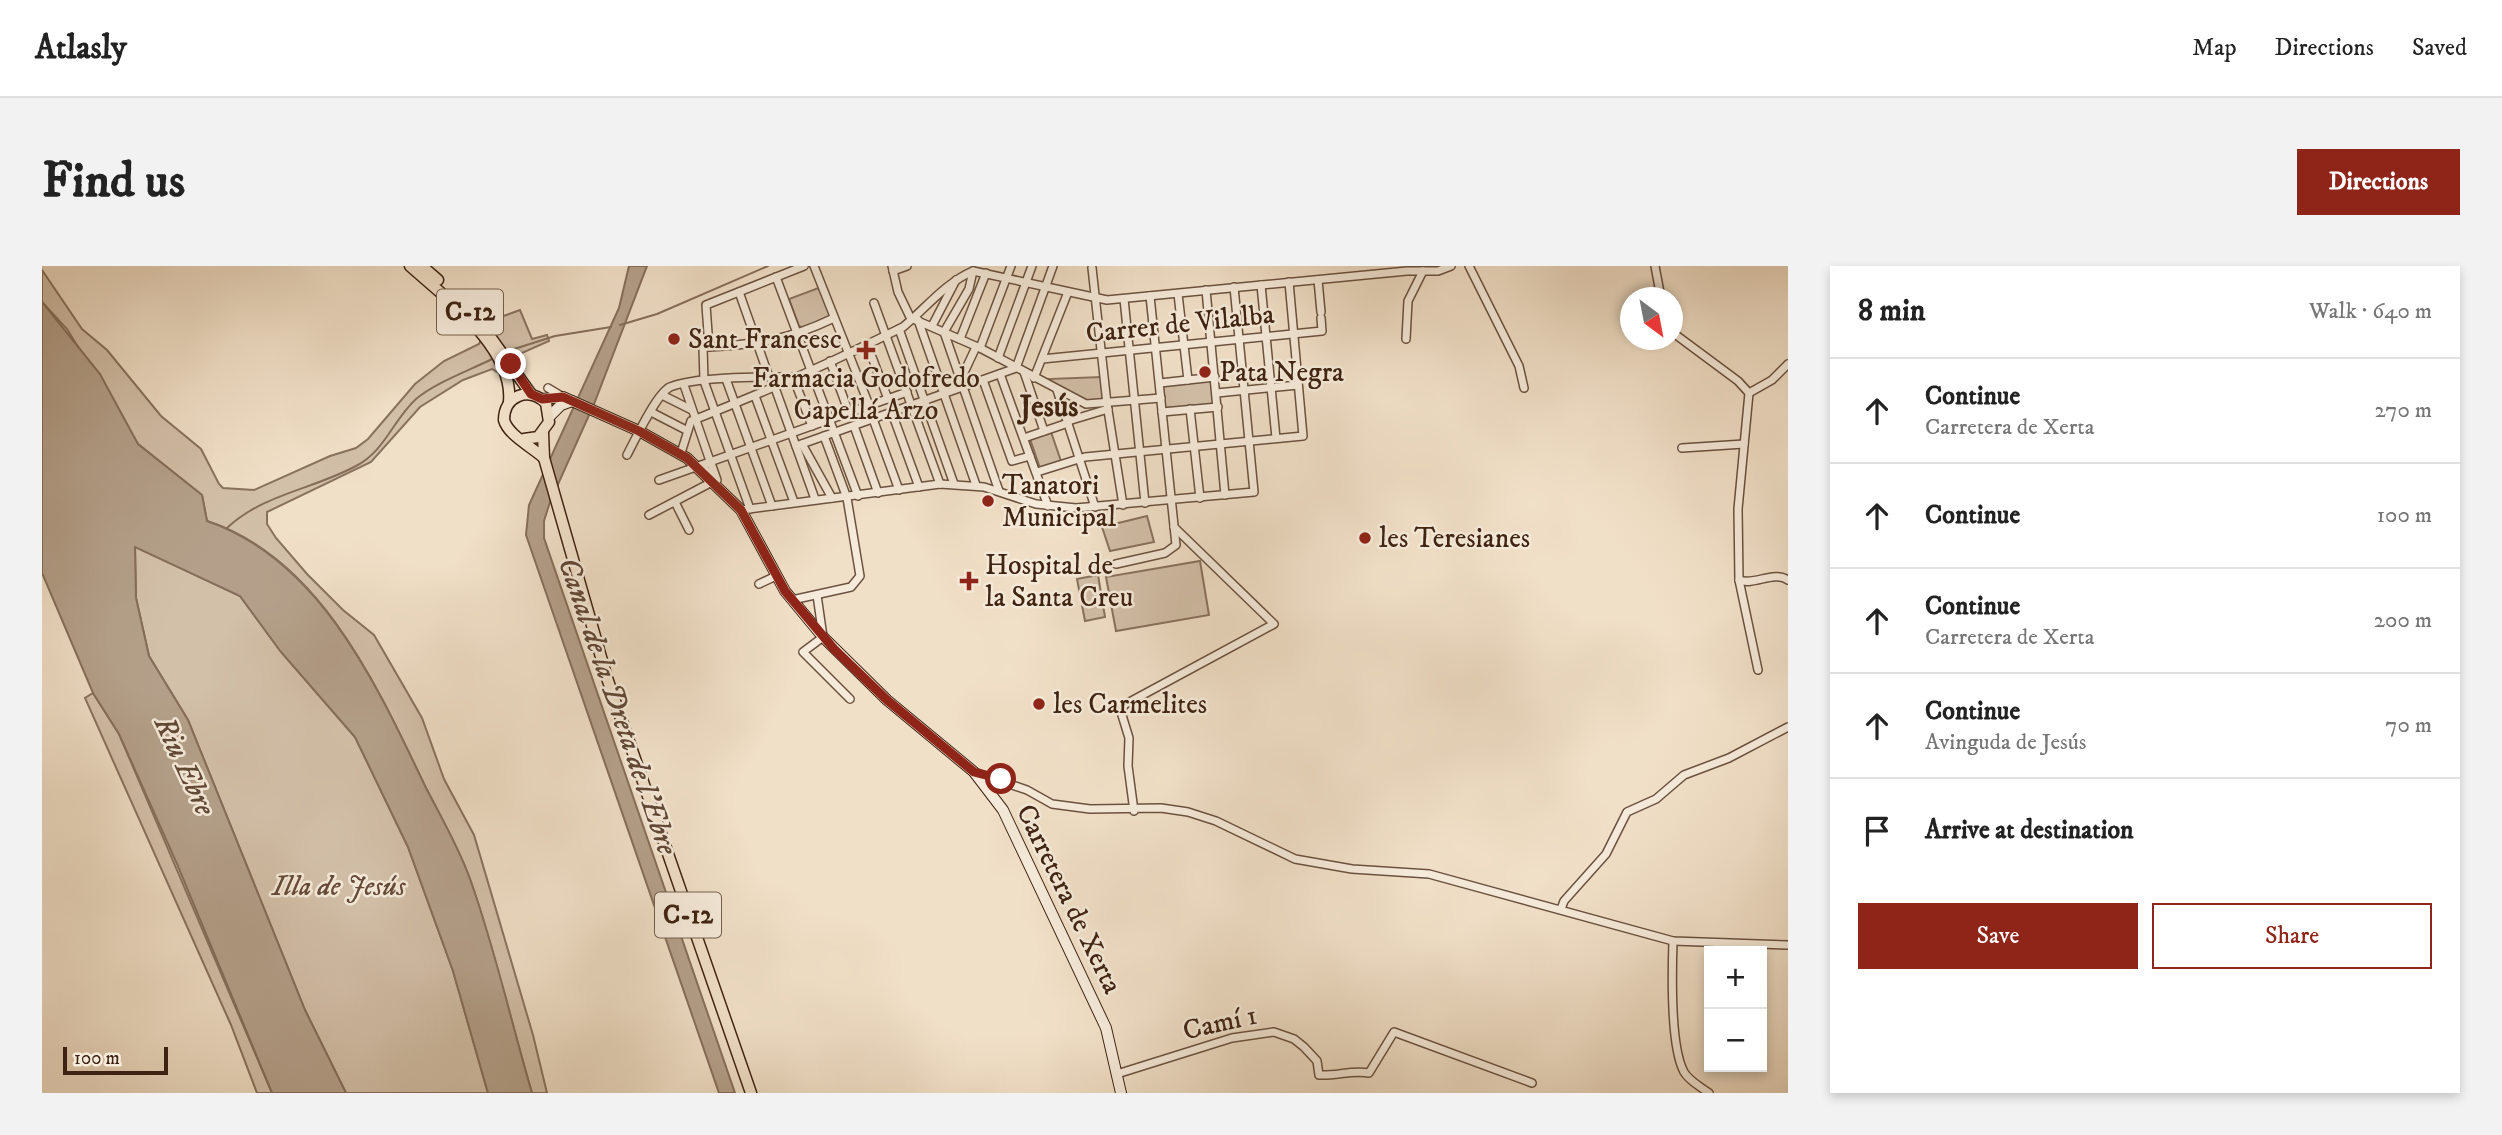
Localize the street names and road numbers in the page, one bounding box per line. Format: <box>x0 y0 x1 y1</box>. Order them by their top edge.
road number: C-12 <box>437 289 503 334</box>
street label: Carrer de Vilalba <box>1084 297 1276 351</box>
street label: Carretera de Xerta <box>1008 799 1130 999</box>
road number: C-12 <box>655 892 721 937</box>
street label: Camí 1 <box>1179 998 1261 1048</box>

